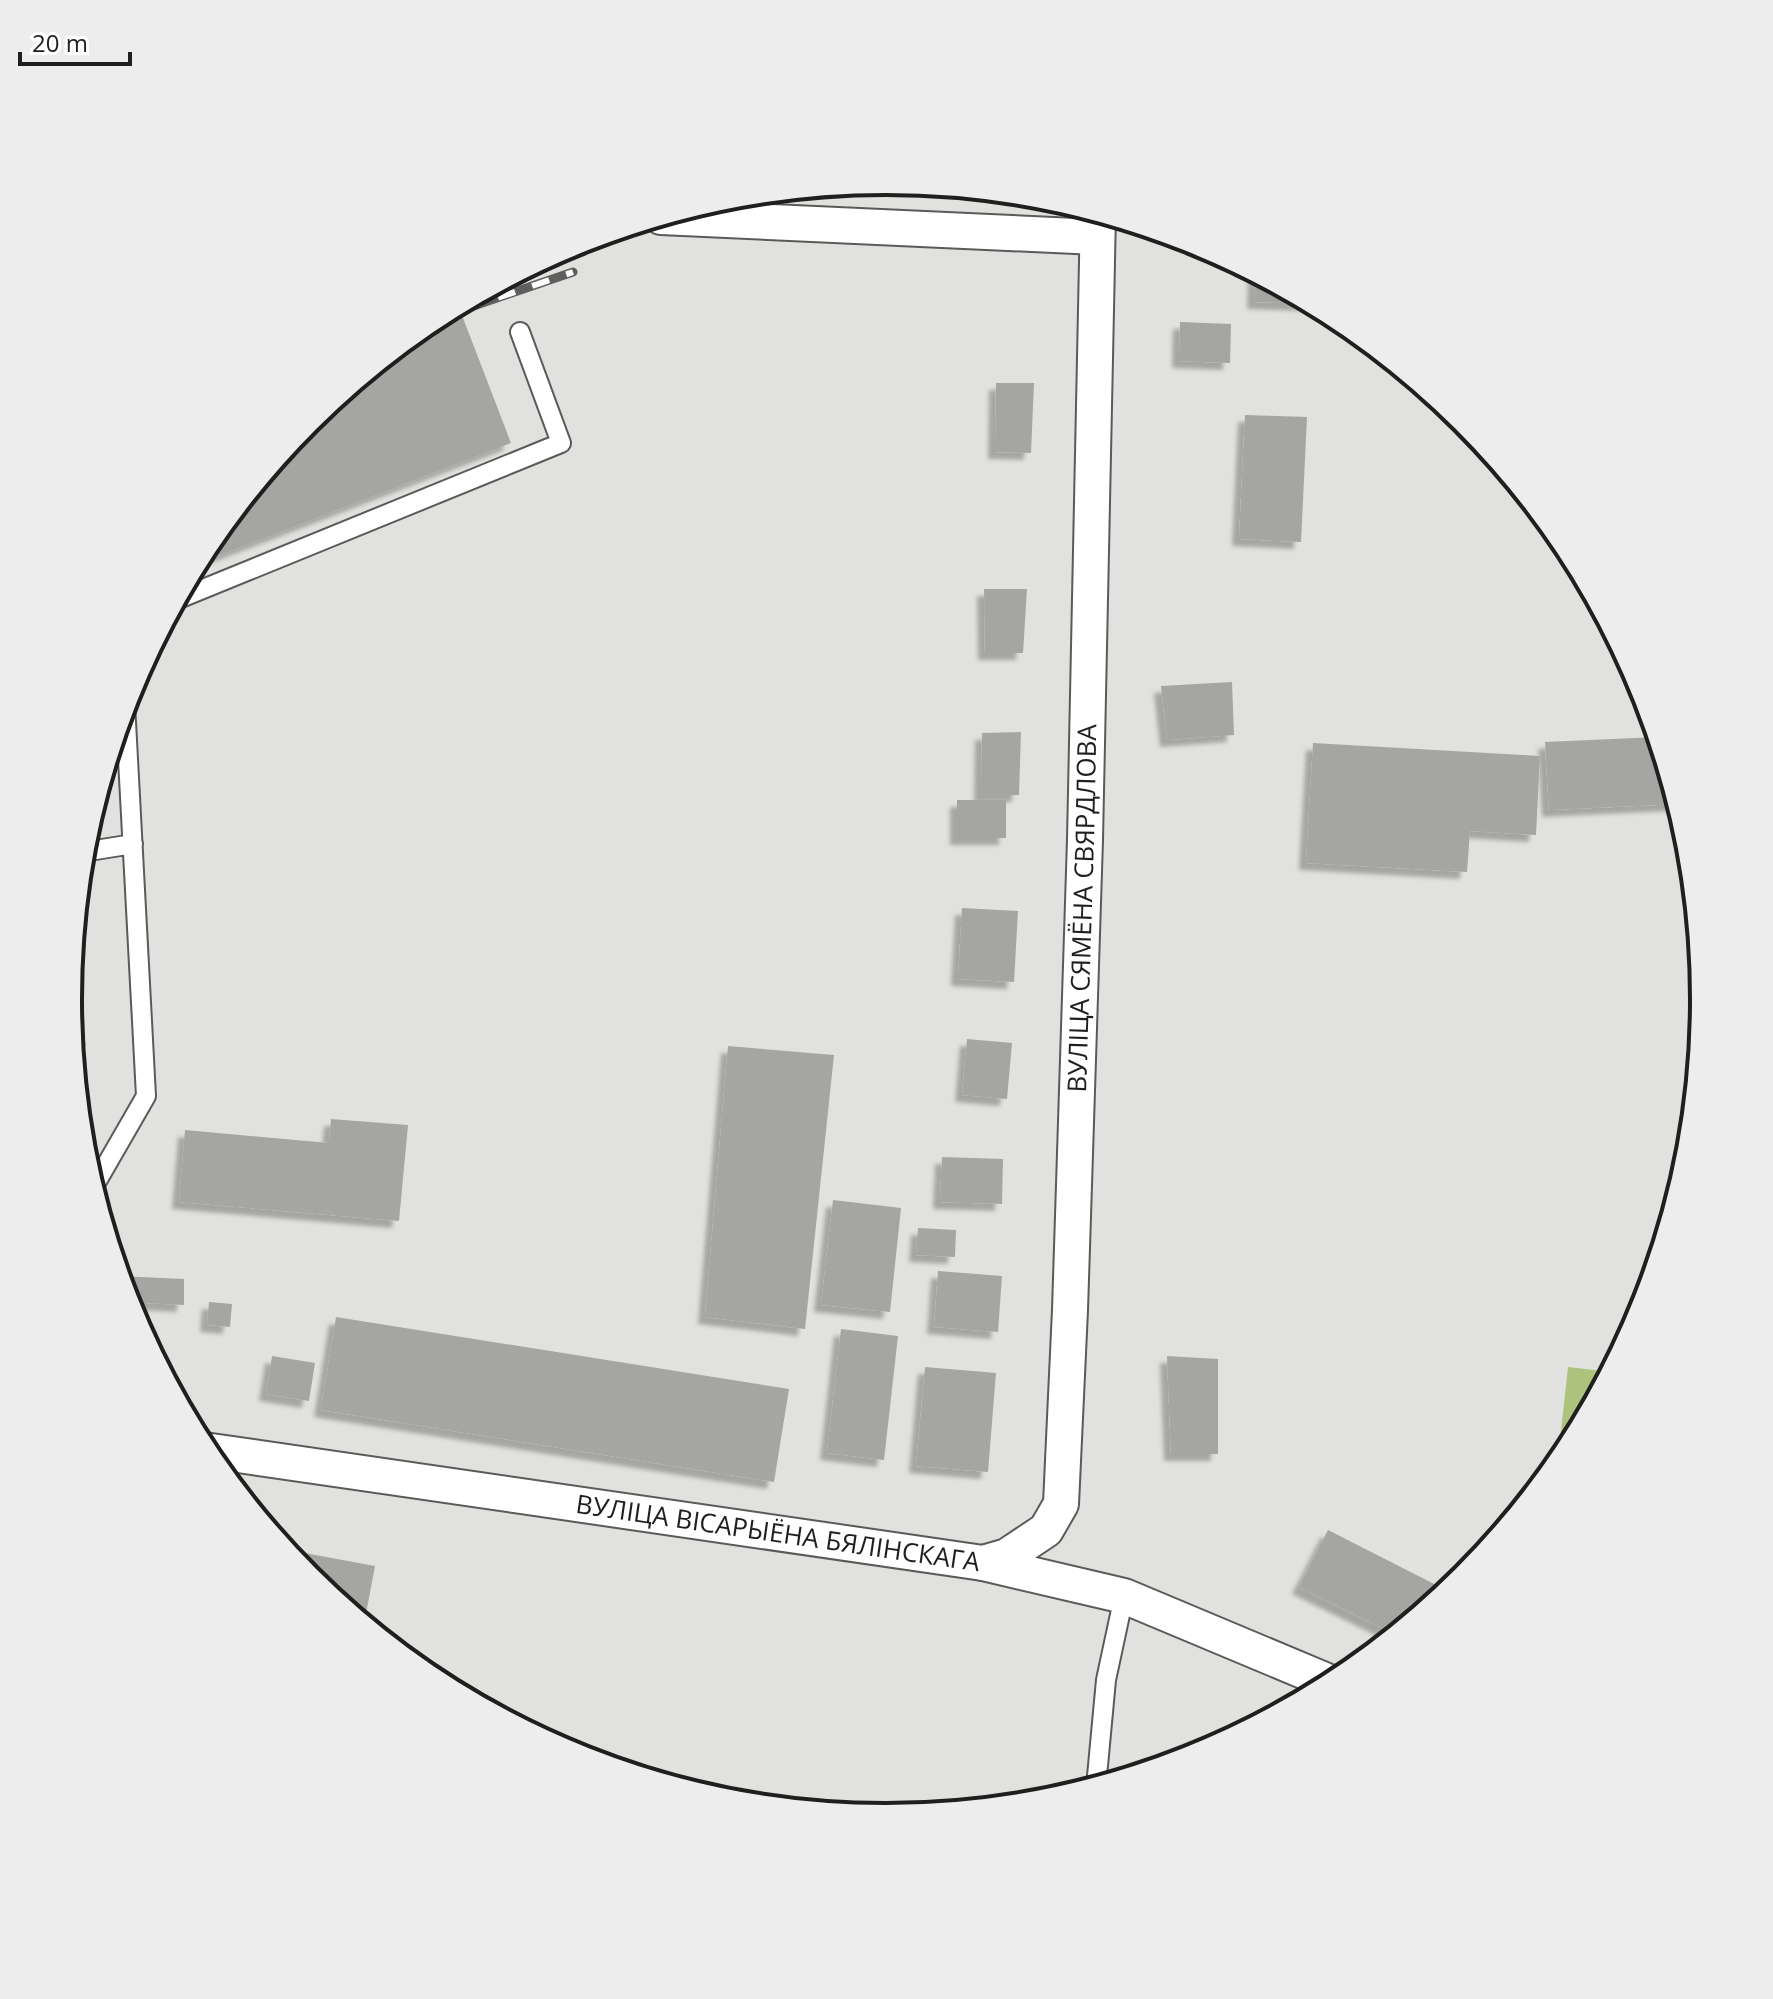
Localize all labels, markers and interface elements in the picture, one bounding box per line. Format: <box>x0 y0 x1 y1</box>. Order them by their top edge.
scale bar <box>20 16 130 66</box>
text: 20 m <box>32 26 88 59</box>
street label: ВУЛІЦА СЯМЁНА СВЯРДЛОВА <box>1058 723 1104 1093</box>
street label: ВУЛІЦА ВІСАРЫЁНА БЯЛІНСКАГА <box>574 1485 983 1579</box>

